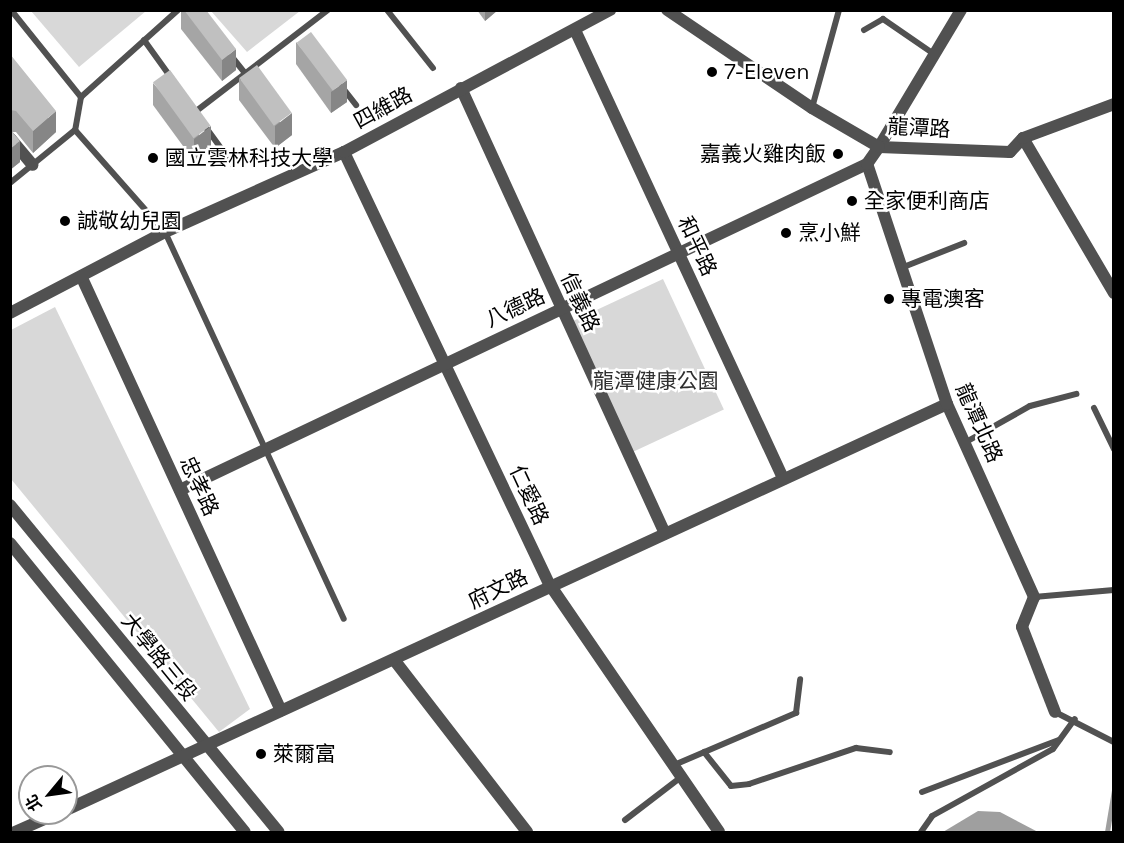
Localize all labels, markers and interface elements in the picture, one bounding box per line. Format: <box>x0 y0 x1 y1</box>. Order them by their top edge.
place label: 7-Eleven <box>724 59 809 85</box>
marker: 7-Eleven <box>705 65 719 79</box>
street label: 四維路 <box>349 82 417 134</box>
street label: 龍潭路 <box>887 114 951 142</box>
place label: 嘉義火雞肉飯 <box>700 141 826 167</box>
place label: 國立雲林科技大學 <box>165 145 333 171</box>
marker: 嘉義火雞肉飯 <box>831 147 845 161</box>
marker: 國立雲林科技大學 <box>146 151 160 165</box>
place label: 全家便利商店 <box>864 188 990 214</box>
marker: 全家便利商店 <box>845 194 859 208</box>
place label: 誠敬幼兒園 <box>77 208 182 234</box>
street label: 和平路 <box>672 212 722 280</box>
marker: 誠敬幼兒園 <box>58 214 72 228</box>
place label: 烹小鮮 <box>798 220 861 246</box>
marker: 烹小鮮 <box>779 226 793 240</box>
street label: 信義路 <box>555 268 605 336</box>
street label: 八德路 <box>481 283 549 333</box>
place label: 專電澳客 <box>901 286 985 312</box>
marker: 專電澳客 <box>882 292 896 306</box>
park label: 龍潭健康公園 <box>593 368 719 394</box>
street label: 龍潭北路 <box>950 380 1008 466</box>
street label: 忠孝路 <box>174 452 224 520</box>
street label: 仁愛路 <box>504 461 554 529</box>
street label: 府文路 <box>464 564 532 614</box>
street label: 大學路三段 <box>116 608 202 706</box>
place label: 萊爾富 <box>273 741 336 767</box>
marker: 萊爾富 <box>254 747 268 761</box>
north arrow <box>18 765 78 825</box>
text: 北 <box>21 791 47 815</box>

